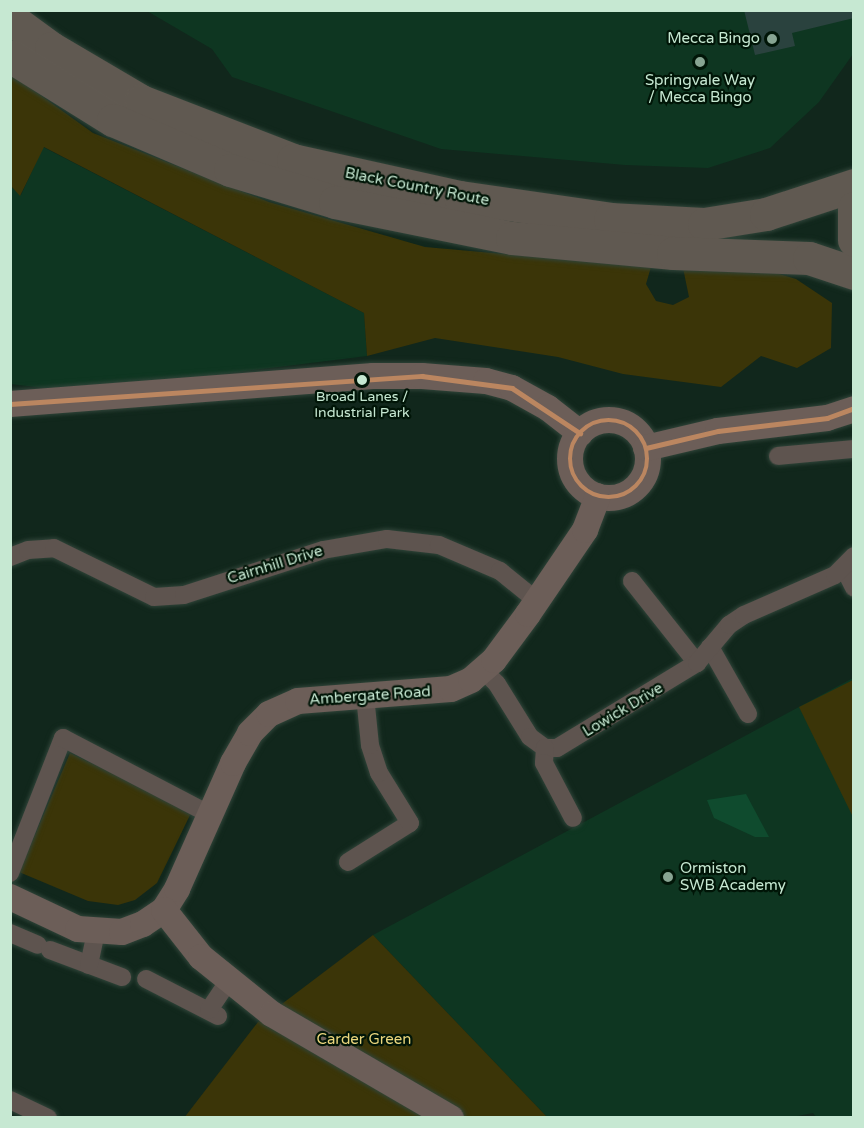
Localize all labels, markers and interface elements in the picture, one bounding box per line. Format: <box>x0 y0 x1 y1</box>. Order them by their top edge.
place label: Mecca Bingo <box>667 30 760 48</box>
marker: Mecca Bingo <box>765 32 779 46</box>
marker: Springvale Way / Mecca Bingo <box>693 55 707 69</box>
place label: Springvale Way / Mecca Bingo <box>645 71 755 106</box>
street label: Black Country Route <box>343 164 491 210</box>
marker: Broad Lanes / Industrial Park <box>356 374 368 386</box>
place label: Broad Lanes / Industrial Park <box>314 389 410 422</box>
street label: Cairnhill Drive <box>225 542 325 588</box>
street label: Lowick Drive <box>580 679 666 741</box>
street label: Ambergate Road <box>309 683 431 709</box>
place label: Ormiston SWB Academy <box>680 859 786 894</box>
marker: Ormiston SWB Academy <box>661 870 675 884</box>
park label: Carder Green <box>317 1031 411 1049</box>

